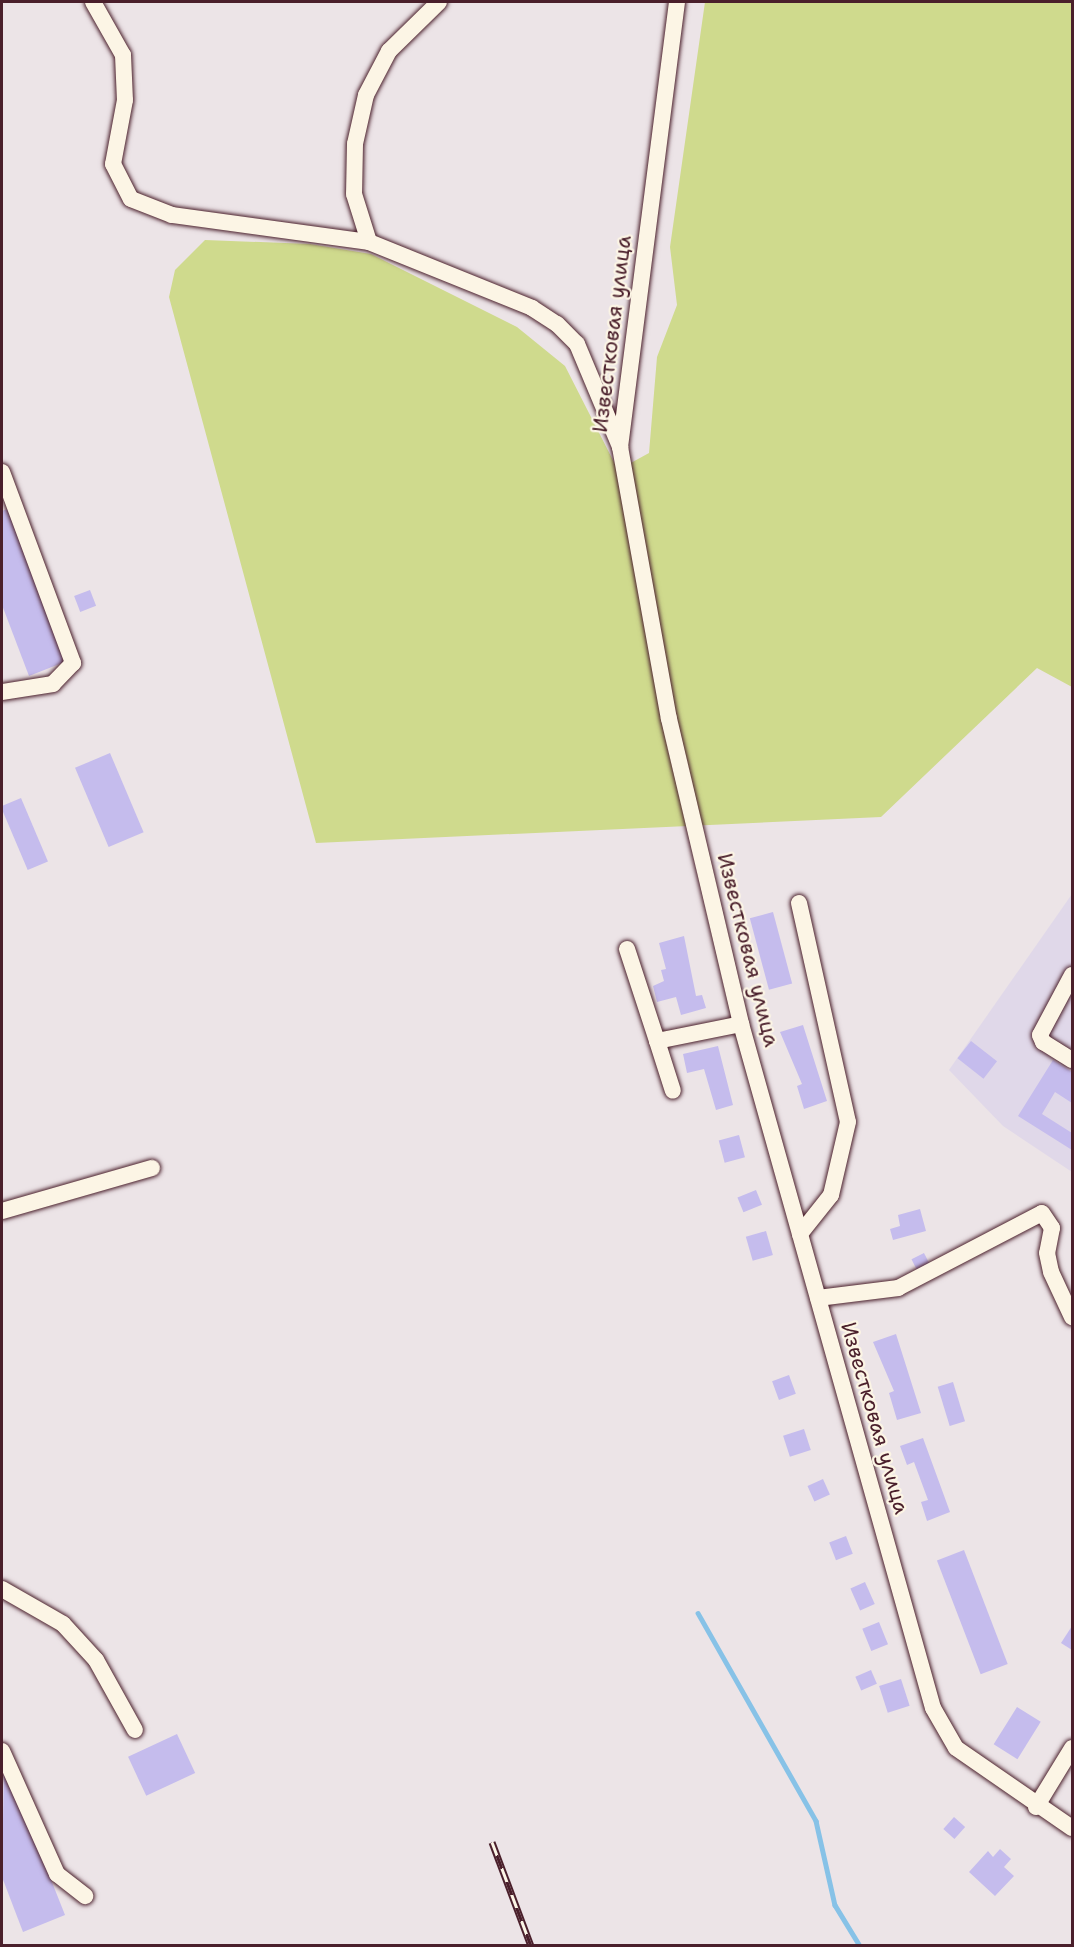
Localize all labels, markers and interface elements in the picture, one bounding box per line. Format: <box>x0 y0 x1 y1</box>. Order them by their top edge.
street label: Известковая улица <box>587 234 637 434</box>
street label: Известковая улица <box>712 851 784 1049</box>
street label: Известковая улица <box>836 1319 914 1517</box>

